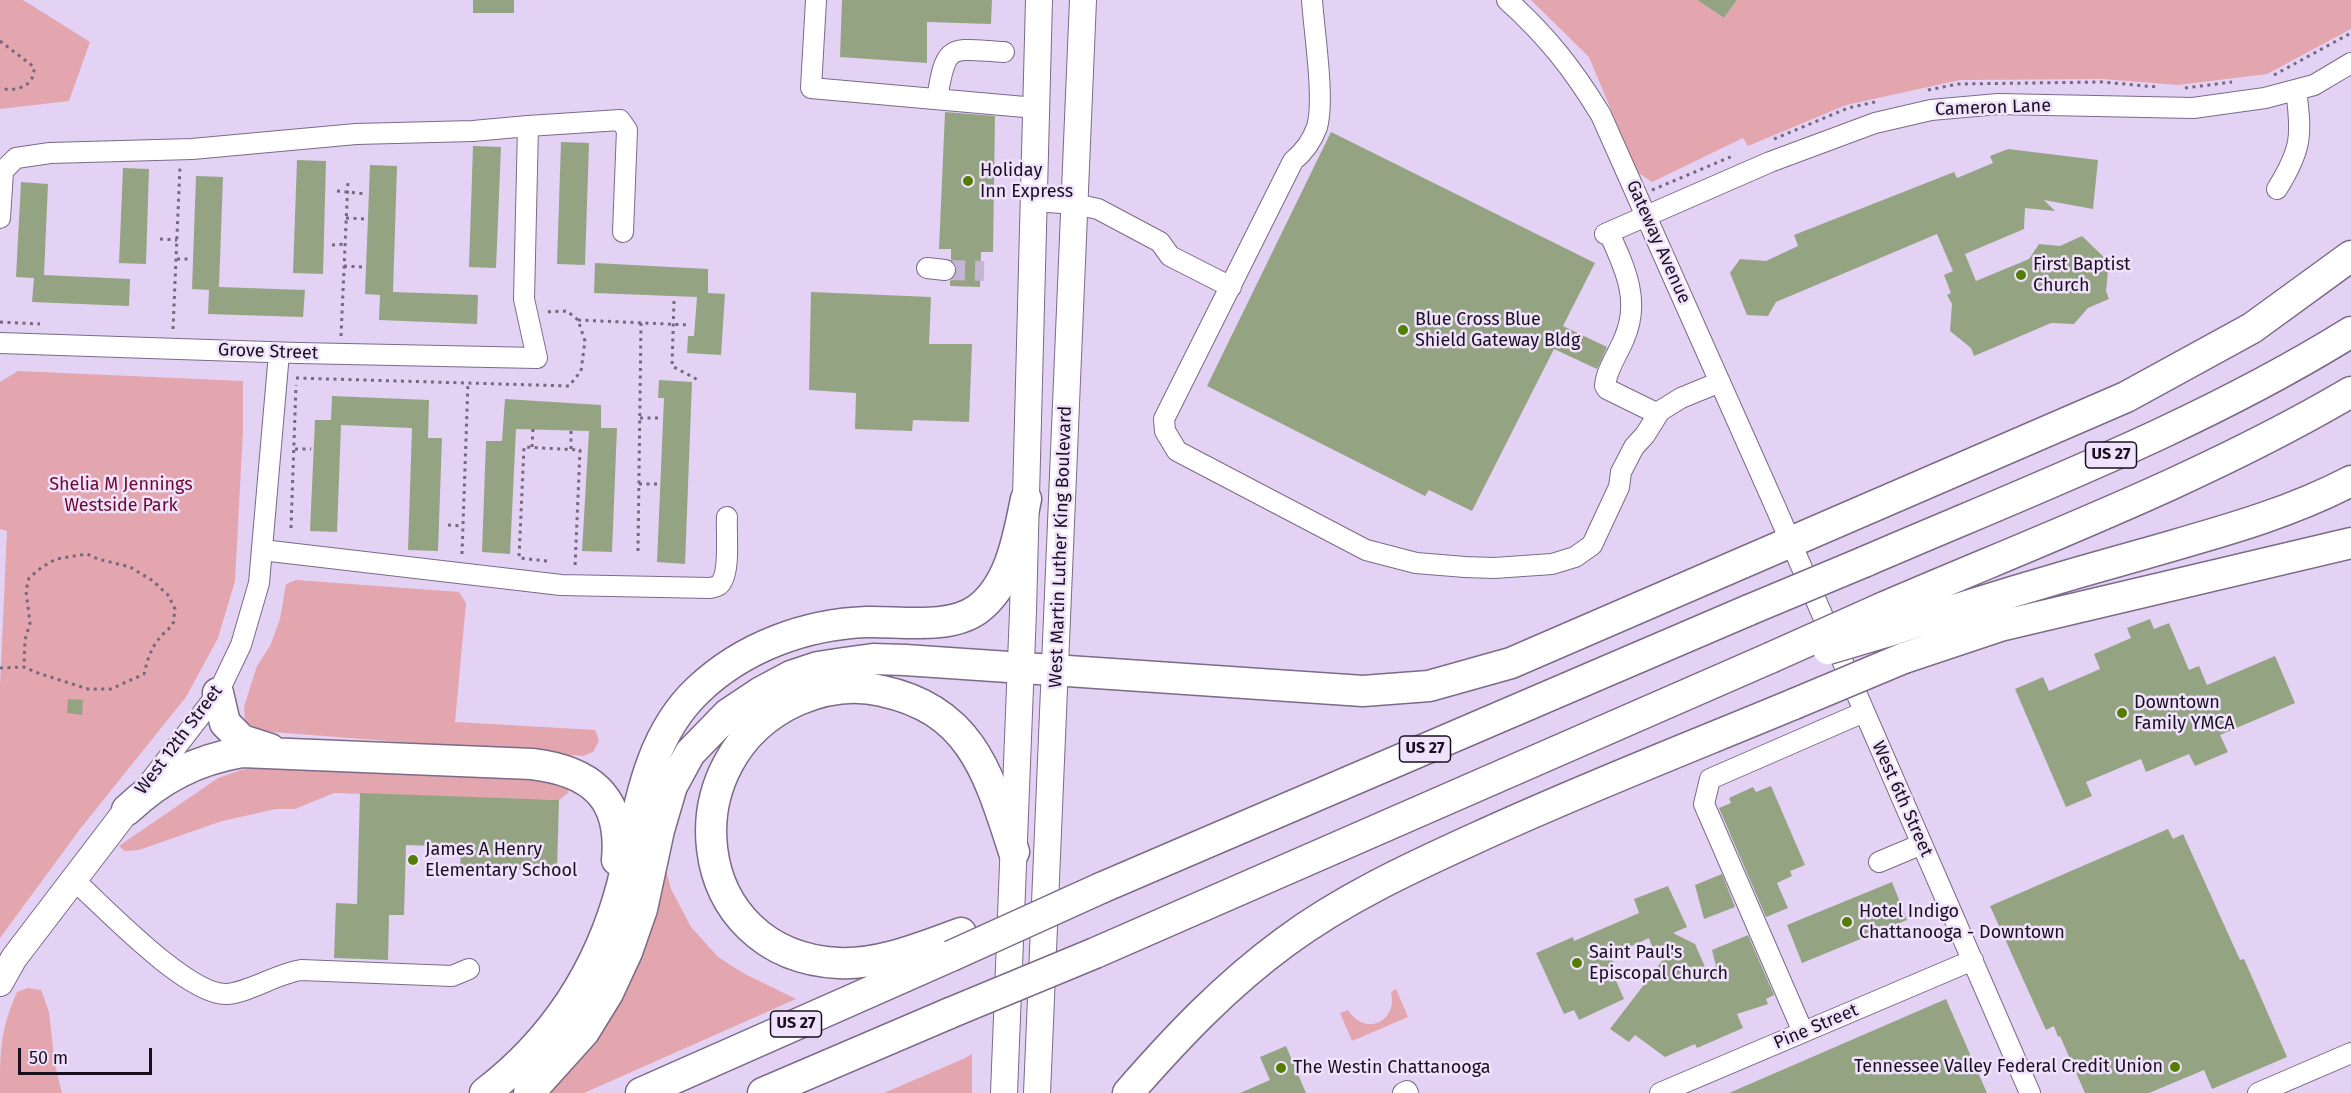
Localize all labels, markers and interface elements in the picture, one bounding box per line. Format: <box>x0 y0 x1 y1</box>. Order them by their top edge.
street label: Cameron Lane <box>1935 95 2051 121</box>
place label: Holiday Inn Express <box>980 160 1073 202</box>
marker: Holiday Inn Express <box>961 174 975 188</box>
street label: Gateway Avenue <box>1621 177 1695 307</box>
place label: First Baptist Church <box>2033 254 2131 296</box>
marker: First Baptist Church <box>2014 268 2028 282</box>
place label: Blue Cross Blue Shield Gateway Bldg <box>1415 309 1580 352</box>
marker: Blue Cross Blue Shield Gateway Bldg <box>1396 323 1410 337</box>
street label: Grove Street <box>217 339 319 365</box>
street label: West Martin Luther King Boulevard <box>1045 406 1077 688</box>
road number: US 27 <box>2086 442 2136 468</box>
park label: Shelia M Jennings Westside Park <box>49 474 193 516</box>
street label: West 12th Street <box>131 681 227 799</box>
place label: Downtown Family YMCA <box>2134 692 2235 734</box>
marker: Downtown Family YMCA <box>2115 706 2129 720</box>
road number: US 27 <box>1400 736 1450 762</box>
street label: West 6th Street <box>1867 738 1937 860</box>
place label: James A Henry Elementary School <box>425 839 577 882</box>
marker: James A Henry Elementary School <box>406 853 420 867</box>
place label: Hotel Indigo Chattanooga - Downtown <box>1859 901 2065 944</box>
marker: Hotel Indigo Chattanooga - Downtown <box>1840 915 1854 929</box>
place label: Saint Paul's Episcopal Church <box>1589 942 1728 984</box>
marker: Saint Paul's Episcopal Church <box>1570 956 1584 970</box>
street label: Pine Street <box>1771 1000 1861 1054</box>
road number: US 27 <box>770 1011 822 1037</box>
scale bar <box>21 1036 154 1074</box>
text: 50 m <box>29 1047 68 1069</box>
place label: Tennessee Valley Federal Credit Union <box>1854 1056 2163 1078</box>
place label: The Westin Chattanooga <box>1293 1057 1491 1079</box>
marker: Tennessee Valley Federal Credit Union <box>2168 1060 2182 1074</box>
marker: The Westin Chattanooga <box>1274 1061 1288 1075</box>

